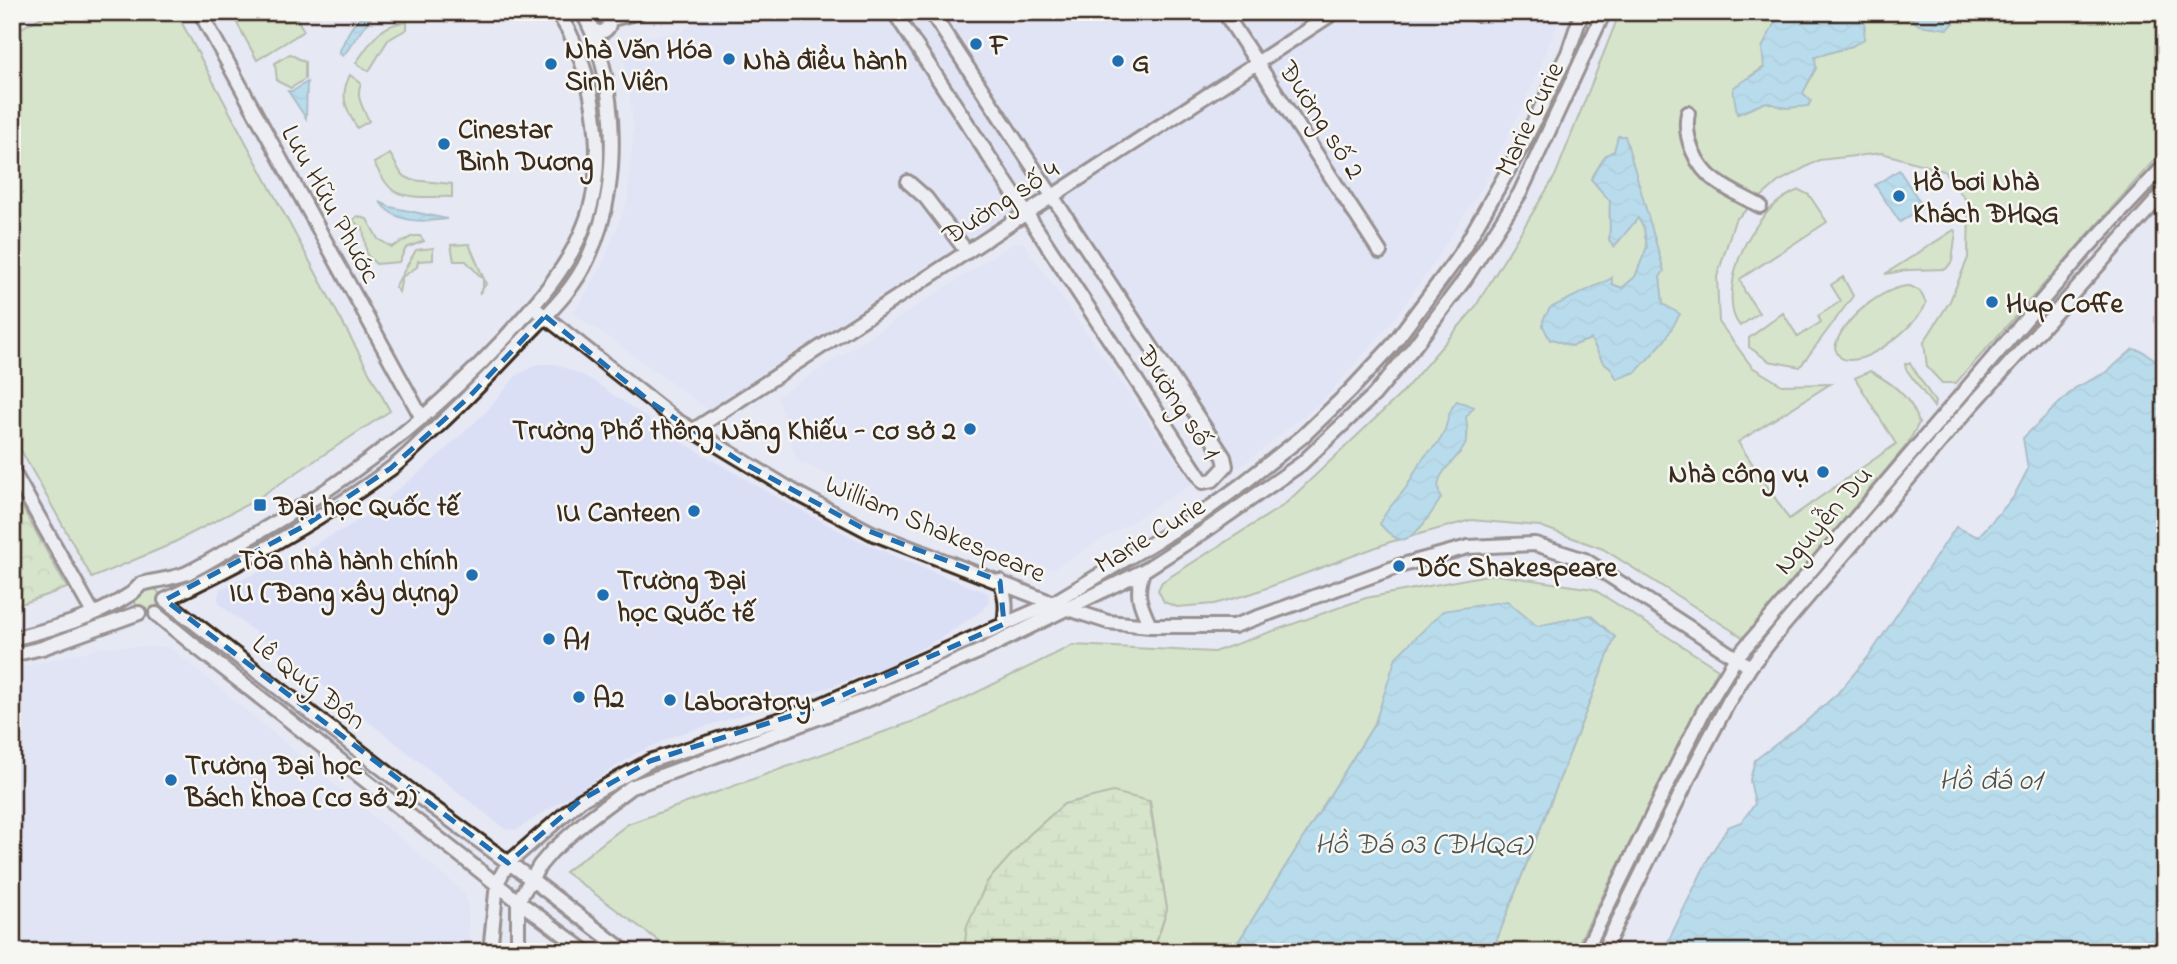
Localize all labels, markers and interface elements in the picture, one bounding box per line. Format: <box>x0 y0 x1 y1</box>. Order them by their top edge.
place label: F <box>988 27 1009 68</box>
place label: Nhà Văn Hóa Sinh Viên <box>565 31 712 104</box>
marker: F <box>968 36 984 52</box>
place label: Nhà điều hành <box>743 42 907 83</box>
place label: G <box>1132 44 1150 85</box>
marker: Nhà điều hành <box>721 51 737 67</box>
marker: G <box>1110 53 1126 69</box>
street label: Đường số 2 <box>1266 53 1374 188</box>
street label: Marie Curie <box>1486 55 1577 184</box>
marker: Nhà Văn Hóa Sinh Viên <box>543 56 559 72</box>
place label: Cinestar Bình Dương <box>456 111 593 185</box>
street label: Lưu Hữu Phước <box>269 118 390 292</box>
marker: Cinestar Bình Dương <box>436 136 452 152</box>
street label: Đường số 4 <box>935 151 1069 258</box>
place label: Hồ bơi Nhà Khách ĐHQG <box>1913 163 2059 236</box>
marker: Hồ bơi Nhà Khách ĐHQG <box>1891 188 1907 204</box>
place label: Hup Coffe <box>2006 285 2124 326</box>
marker: Hup Coffe <box>1984 294 2000 310</box>
street label: Đường số 1 <box>1124 338 1229 469</box>
place label: Trường Phổ thông Năng Khiếu - cơ sở 2 <box>512 412 956 454</box>
marker: Trường Phổ thông Năng Khiếu - cơ sở 2 <box>962 421 978 437</box>
place label: Nhà công vụ <box>1668 455 1809 497</box>
street label: Nguyễn Du <box>1765 457 1884 585</box>
marker: Nhà công vụ <box>1815 464 1831 480</box>
street label: William Shakespeare <box>818 465 1052 595</box>
place label: Đại học Quốc tế <box>272 488 461 529</box>
street label: Marie Curie <box>1088 488 1214 586</box>
place label: IU Canteen <box>556 494 680 535</box>
marker: Đại học Quốc tế <box>252 497 268 513</box>
marker: IU Canteen <box>686 503 702 519</box>
place label: Tòa nhà hành chính IU (Đang xây dựng) <box>229 542 459 616</box>
place label: Dốc Shakespeare <box>1411 549 1619 590</box>
marker: Dốc Shakespeare <box>1391 558 1407 574</box>
place label: Trường Đại học Quốc tế <box>617 562 757 635</box>
marker: Tòa nhà hành chính IU (Đang xây dựng) <box>464 567 480 583</box>
marker: Trường Đại học Quốc tế <box>595 587 611 603</box>
place label: A1 <box>563 622 589 663</box>
street label: Lê Quý Đôn <box>242 626 374 742</box>
marker: A1 <box>541 631 557 647</box>
place label: A2 <box>593 680 624 721</box>
place label: Laboratory <box>684 683 811 724</box>
marker: A2 <box>571 689 587 705</box>
marker: Laboratory <box>662 692 678 708</box>
place label: Trường Đại học Bách khoa (cơ sở 2) <box>183 747 418 820</box>
water label: Hồ đá 01 <box>1939 760 2046 804</box>
marker: Trường Đại học Bách khoa (cơ sở 2) <box>163 772 179 788</box>
water label: Hồ Đá 03 (ĐHQG) <box>1314 824 1535 868</box>

